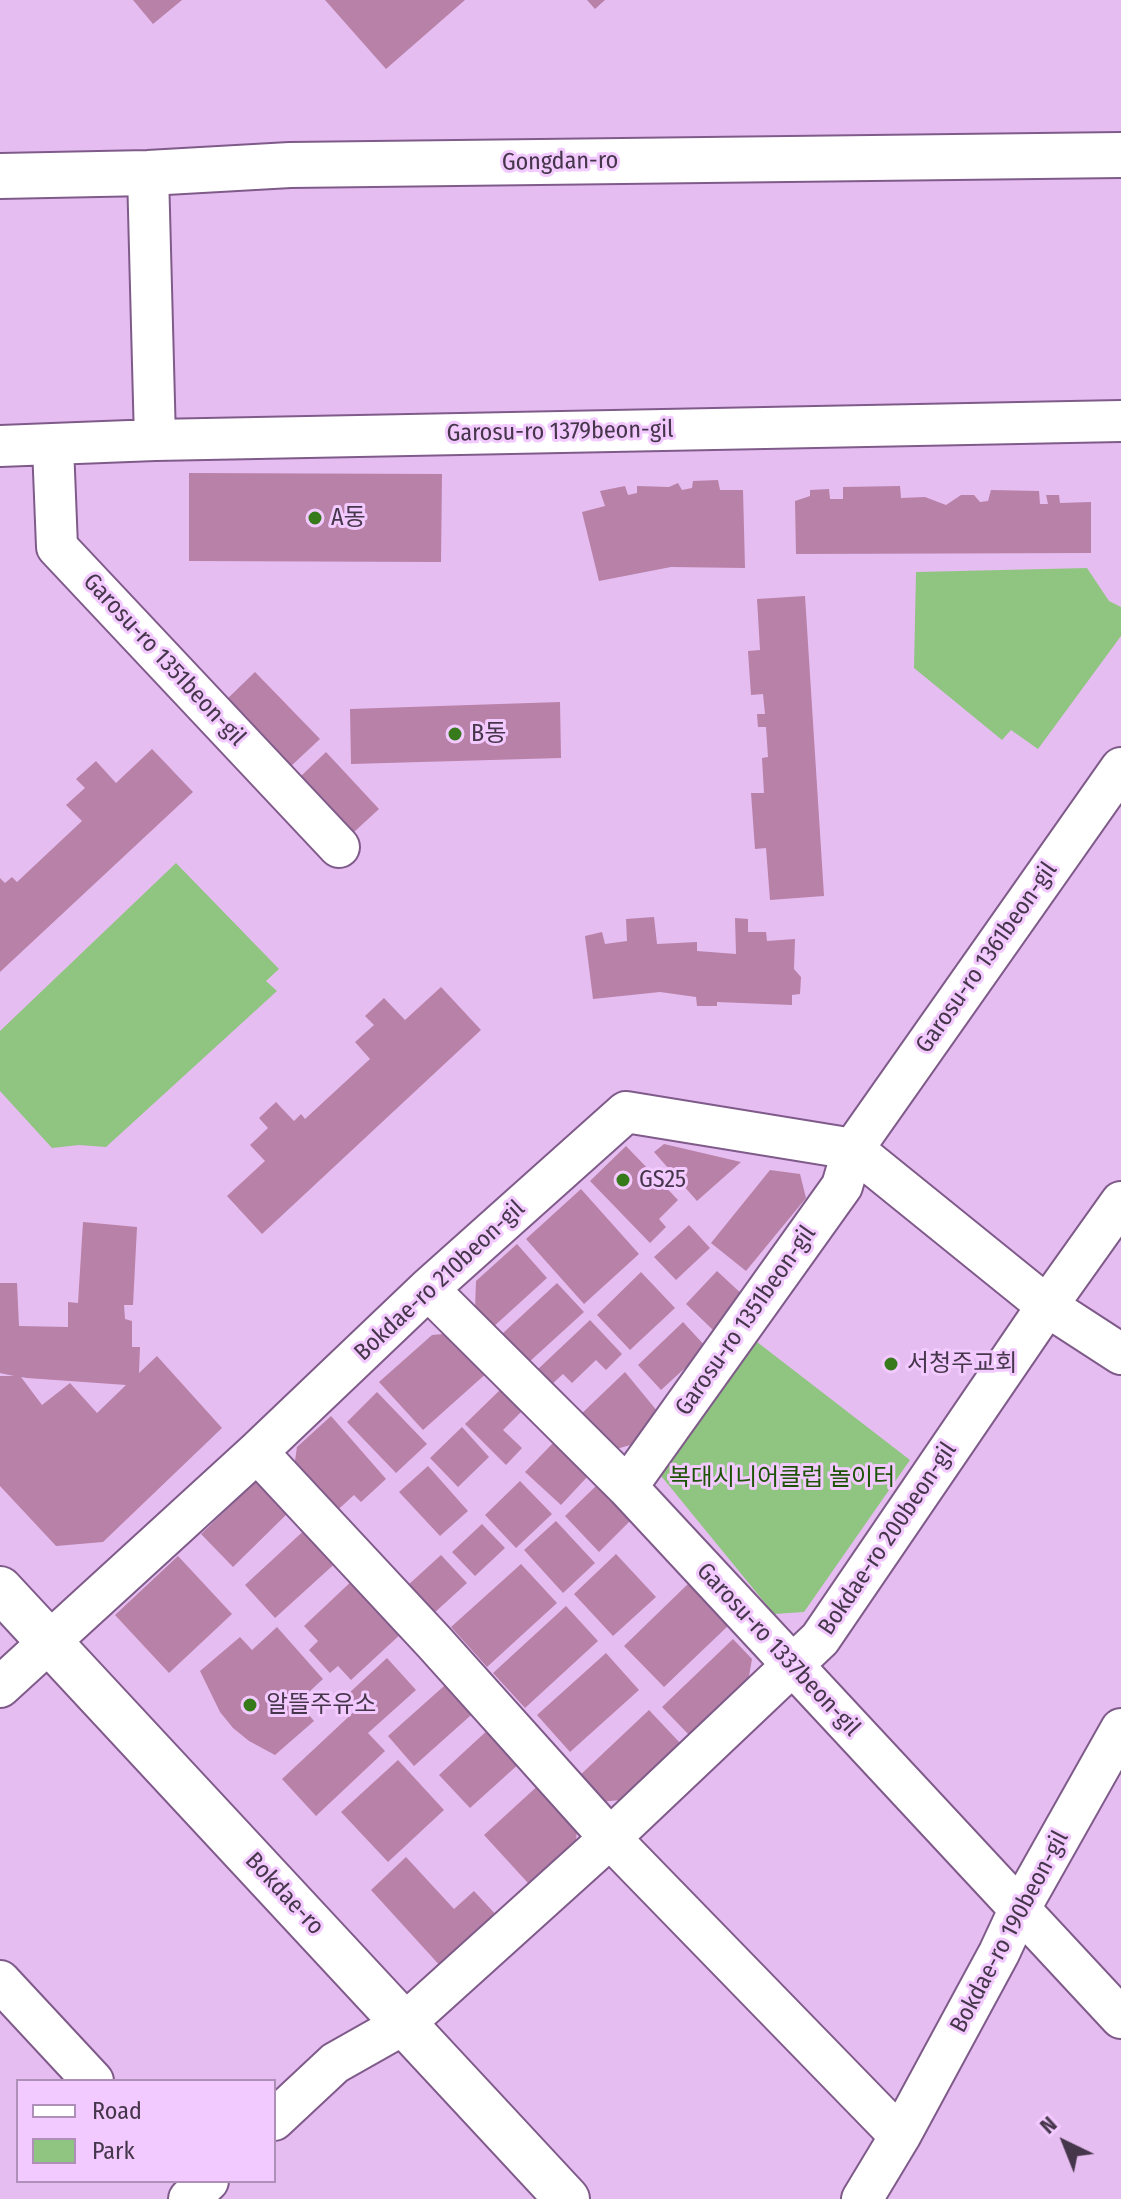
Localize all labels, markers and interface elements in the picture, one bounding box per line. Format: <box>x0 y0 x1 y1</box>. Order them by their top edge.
street label: Gongdan-ro <box>502 147 618 177</box>
street label: Garosu-ro 1379beon-gil <box>446 416 674 448</box>
place label: A동 <box>331 504 366 532</box>
marker: A동 <box>306 509 324 527</box>
street label: Garosu-ro 1351beon-gil <box>77 568 251 752</box>
place label: B동 <box>471 720 506 748</box>
marker: B동 <box>446 725 464 743</box>
street label: Garosu-ro 1361beon-gil <box>910 857 1064 1059</box>
place label: GS25 <box>639 1166 686 1194</box>
marker: GS25 <box>614 1171 632 1189</box>
street label: Bokdae-ro 210beon-gil <box>349 1195 531 1367</box>
street label: Garosu-ro 1351beon-gil <box>670 1220 822 1422</box>
place label: 서청주교회 <box>907 1350 1017 1378</box>
marker: 서청주교회 <box>882 1355 900 1373</box>
street label: Bokdae-ro 200beon-gil <box>813 1437 963 1641</box>
park label: 복대시니어클럽 놀이터 <box>669 1464 895 1492</box>
street label: Garosu-ro 1337beon-gil <box>690 1557 866 1743</box>
place label: 알뜰주유소 <box>266 1691 376 1719</box>
marker: 알뜰주유소 <box>241 1696 259 1714</box>
street label: Bokdae-ro 190beon-gil <box>945 1826 1075 2038</box>
street label: Bokdae-ro <box>239 1847 329 1941</box>
legend <box>16 2079 276 2183</box>
text: Road <box>92 2097 142 2125</box>
north arrow <box>1025 2103 1105 2183</box>
text: N <box>1034 2111 1062 2139</box>
text: Park <box>92 2137 135 2165</box>

